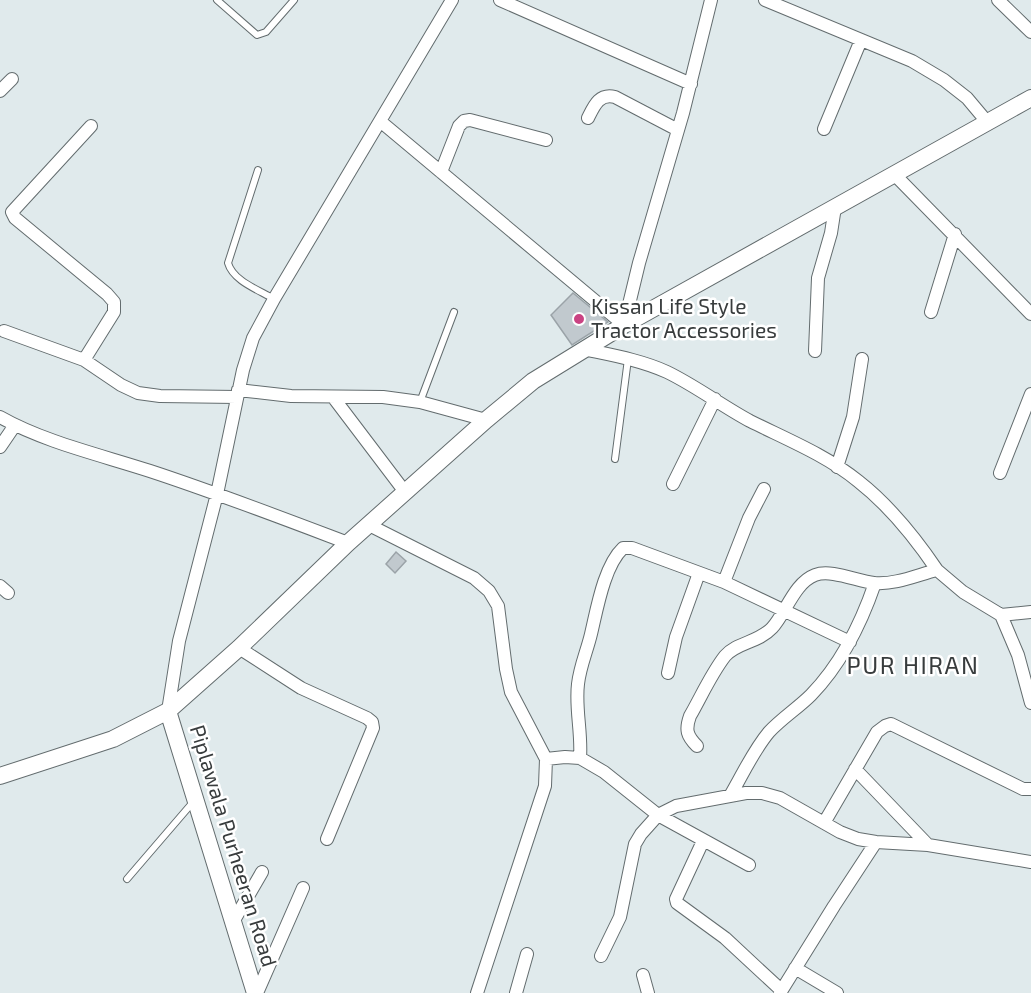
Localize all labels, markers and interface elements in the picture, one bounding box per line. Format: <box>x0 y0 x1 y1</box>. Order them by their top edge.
place label: Kissan Life Style Tractor Accessories <box>591 293 777 342</box>
marker: Kissan Life Style Tractor Accessories <box>572 312 586 326</box>
district label: PUR HIRAN <box>847 650 979 679</box>
street label: Piplawala Purheeran Road <box>186 722 283 969</box>

